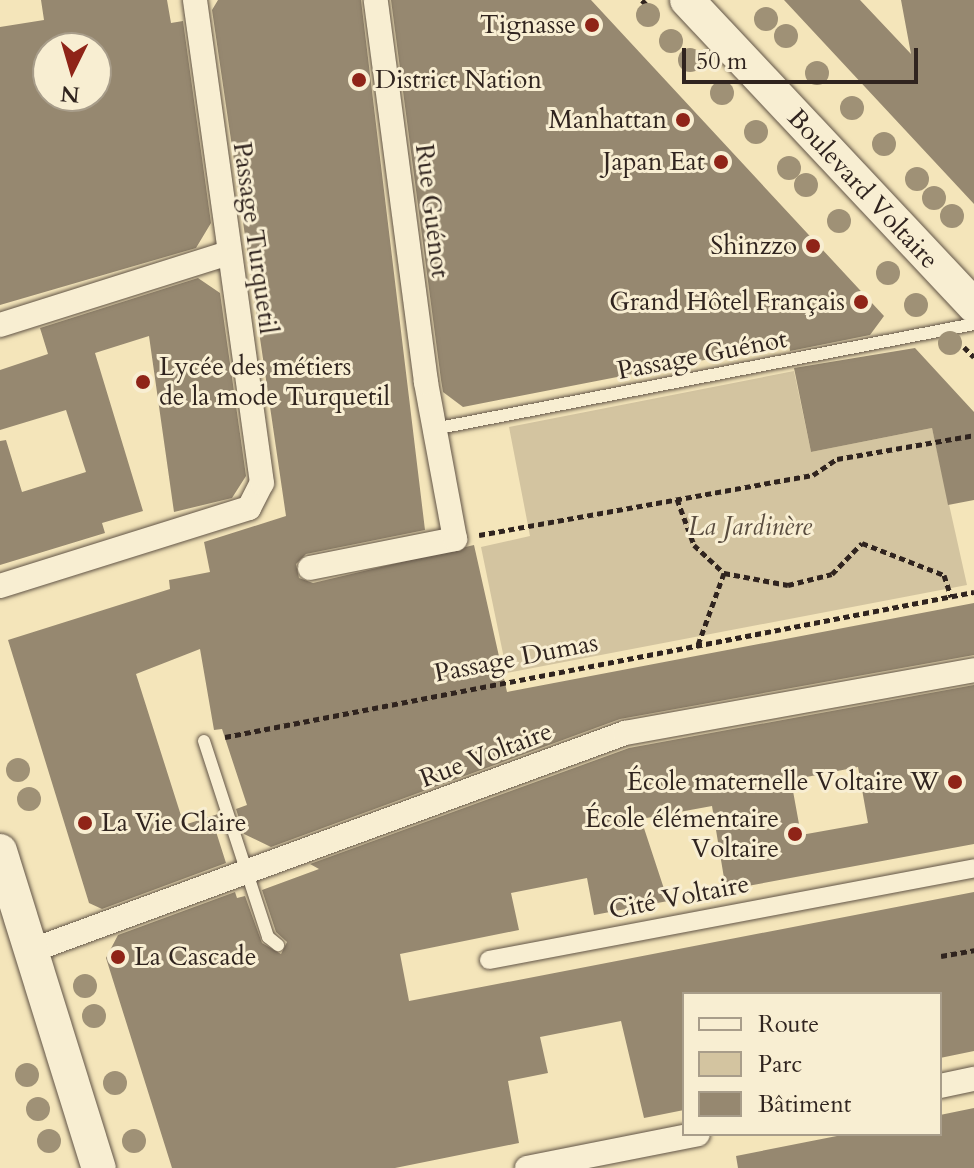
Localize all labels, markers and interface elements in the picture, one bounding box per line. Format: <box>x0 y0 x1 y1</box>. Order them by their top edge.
place label: Tignasse <box>480 9 576 41</box>
marker: Tignasse <box>583 16 601 34</box>
north arrow <box>32 32 112 112</box>
scale bar <box>686 32 922 82</box>
text: 50 m <box>696 45 747 78</box>
place label: District Nation <box>375 64 542 96</box>
marker: District Nation <box>350 71 368 89</box>
text: N <box>59 78 81 110</box>
street label: Boulevard Voltaire <box>781 103 945 275</box>
place label: Manhattan <box>549 104 667 136</box>
marker: Manhattan <box>674 111 692 129</box>
street label: Passage Turquetil <box>226 140 284 336</box>
street label: Rue Guénot <box>408 142 456 280</box>
place label: Japan Eat <box>603 146 705 178</box>
marker: Japan Eat <box>712 153 730 171</box>
place label: Shinzzo <box>710 230 797 262</box>
marker: Shinzzo <box>804 237 822 255</box>
place label: Grand Hôtel Français <box>609 286 845 318</box>
marker: Grand Hôtel Français <box>852 293 870 311</box>
street label: Passage Guénot <box>614 323 790 387</box>
place label: Lycée des métiers de la mode Turquetil <box>159 351 390 412</box>
marker: Lycée des métiers de la mode Turquetil <box>134 373 152 391</box>
park label: La Jardinère <box>688 511 812 543</box>
street label: Passage Dumas <box>432 627 600 689</box>
street label: Rue Voltaire <box>416 716 556 794</box>
place label: École maternelle Voltaire W <box>627 766 939 798</box>
marker: École maternelle Voltaire W <box>946 773 964 791</box>
place label: École élémentaire Voltaire <box>585 803 779 864</box>
place label: La Vie Claire <box>101 807 246 839</box>
marker: La Vie Claire <box>76 814 94 832</box>
marker: École élémentaire Voltaire <box>786 825 804 843</box>
street label: Cité Voltaire <box>606 868 752 926</box>
place label: La Cascade <box>134 941 256 973</box>
marker: La Cascade <box>109 948 127 966</box>
legend <box>682 992 942 1136</box>
text: Route <box>758 1008 819 1041</box>
text: Parc <box>758 1048 802 1081</box>
text: Bâtiment <box>758 1088 851 1121</box>

